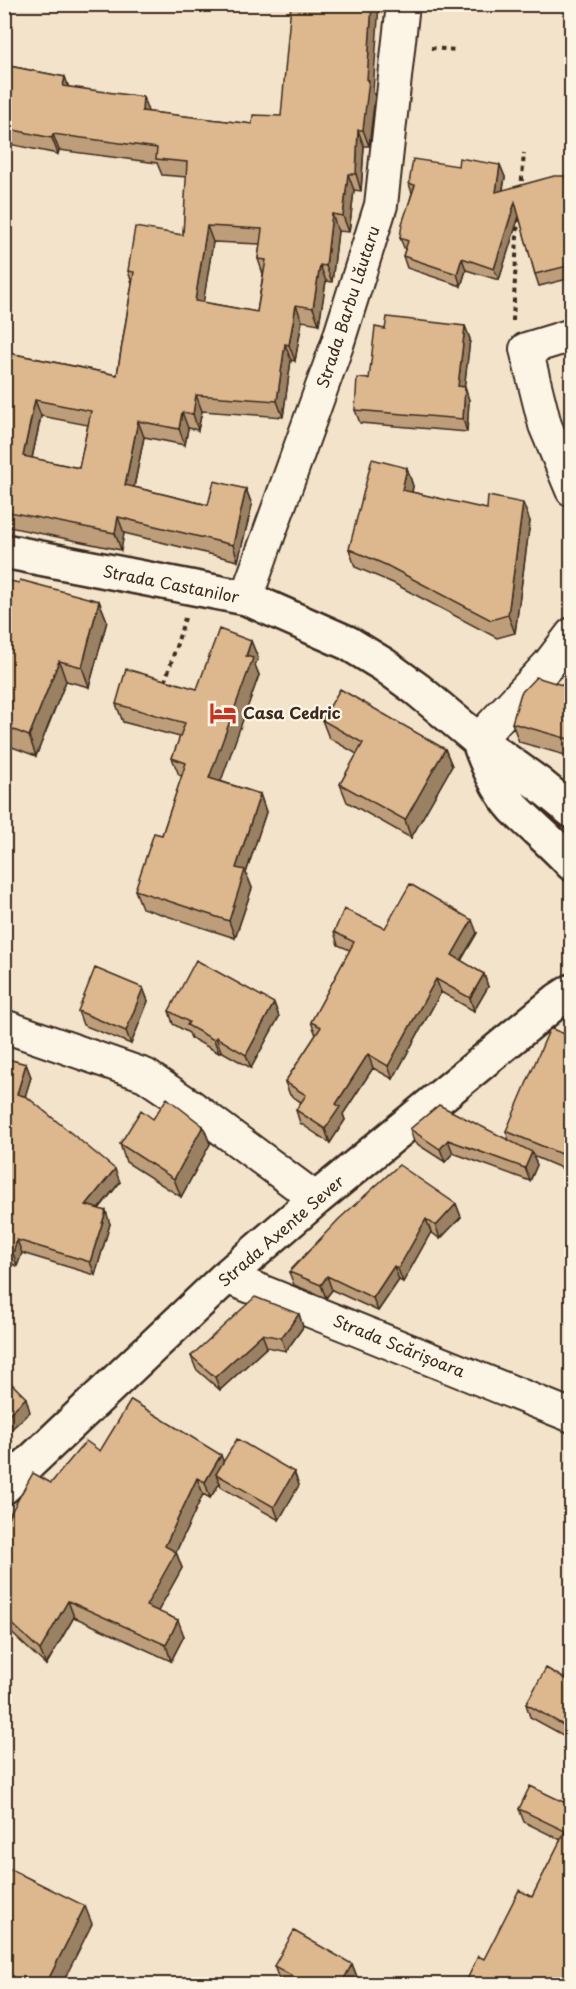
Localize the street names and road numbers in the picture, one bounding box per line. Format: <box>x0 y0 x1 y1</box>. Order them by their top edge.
street label: Strada Barbu Lăutaru <box>309 222 385 391</box>
street label: Strada Castanilor <box>101 558 242 608</box>
street label: Strada Axente Sever <box>212 1168 349 1292</box>
street label: Strada Scărișoara <box>330 1308 469 1383</box>

